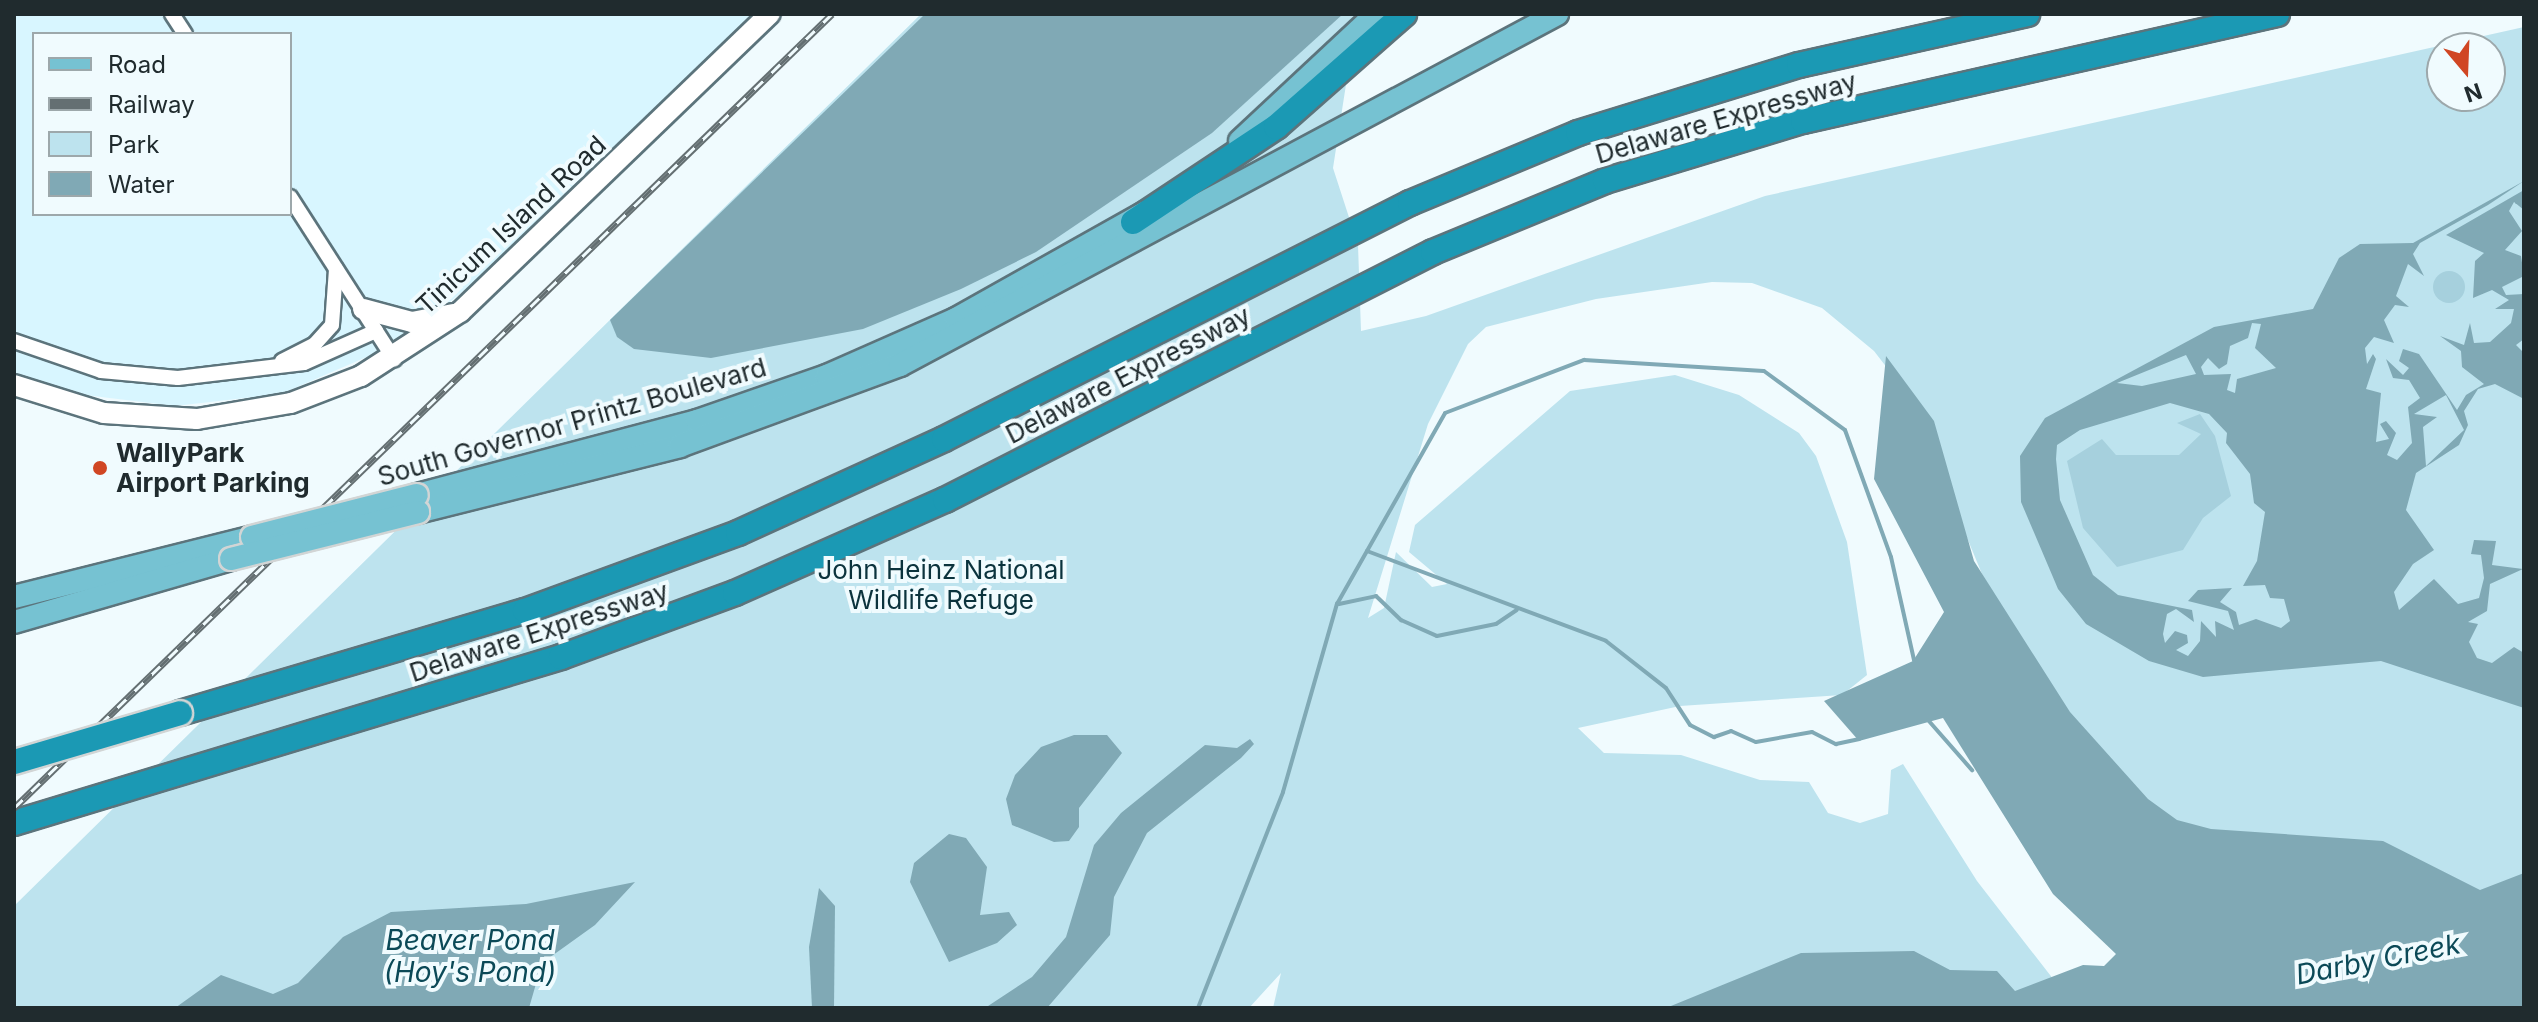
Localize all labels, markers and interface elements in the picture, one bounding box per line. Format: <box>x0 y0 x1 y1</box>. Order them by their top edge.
legend <box>32 32 292 216</box>
north arrow <box>2426 32 2506 112</box>
text: Road <box>108 50 166 79</box>
street label: Delaware Expressway <box>1592 66 1860 170</box>
text: N <box>2461 78 2485 108</box>
text: Railway <box>108 90 195 119</box>
street label: Tinicum Island Road <box>410 129 612 321</box>
text: Park <box>108 130 159 159</box>
text: Water <box>108 170 175 199</box>
street label: Delaware Expressway <box>1000 300 1256 450</box>
street label: South Governor Printz Boulevard <box>374 351 770 493</box>
place label: WallyPark Airport Parking <box>116 437 310 498</box>
marker: WallyPark Airport Parking <box>91 459 109 477</box>
park label: John Heinz National Wildlife Refuge <box>817 554 1065 616</box>
street label: Delaware Expressway <box>406 575 672 689</box>
water label: Beaver Pond (Hoy's Pond) <box>384 923 556 989</box>
water label: Darby Creek <box>2293 927 2463 991</box>

